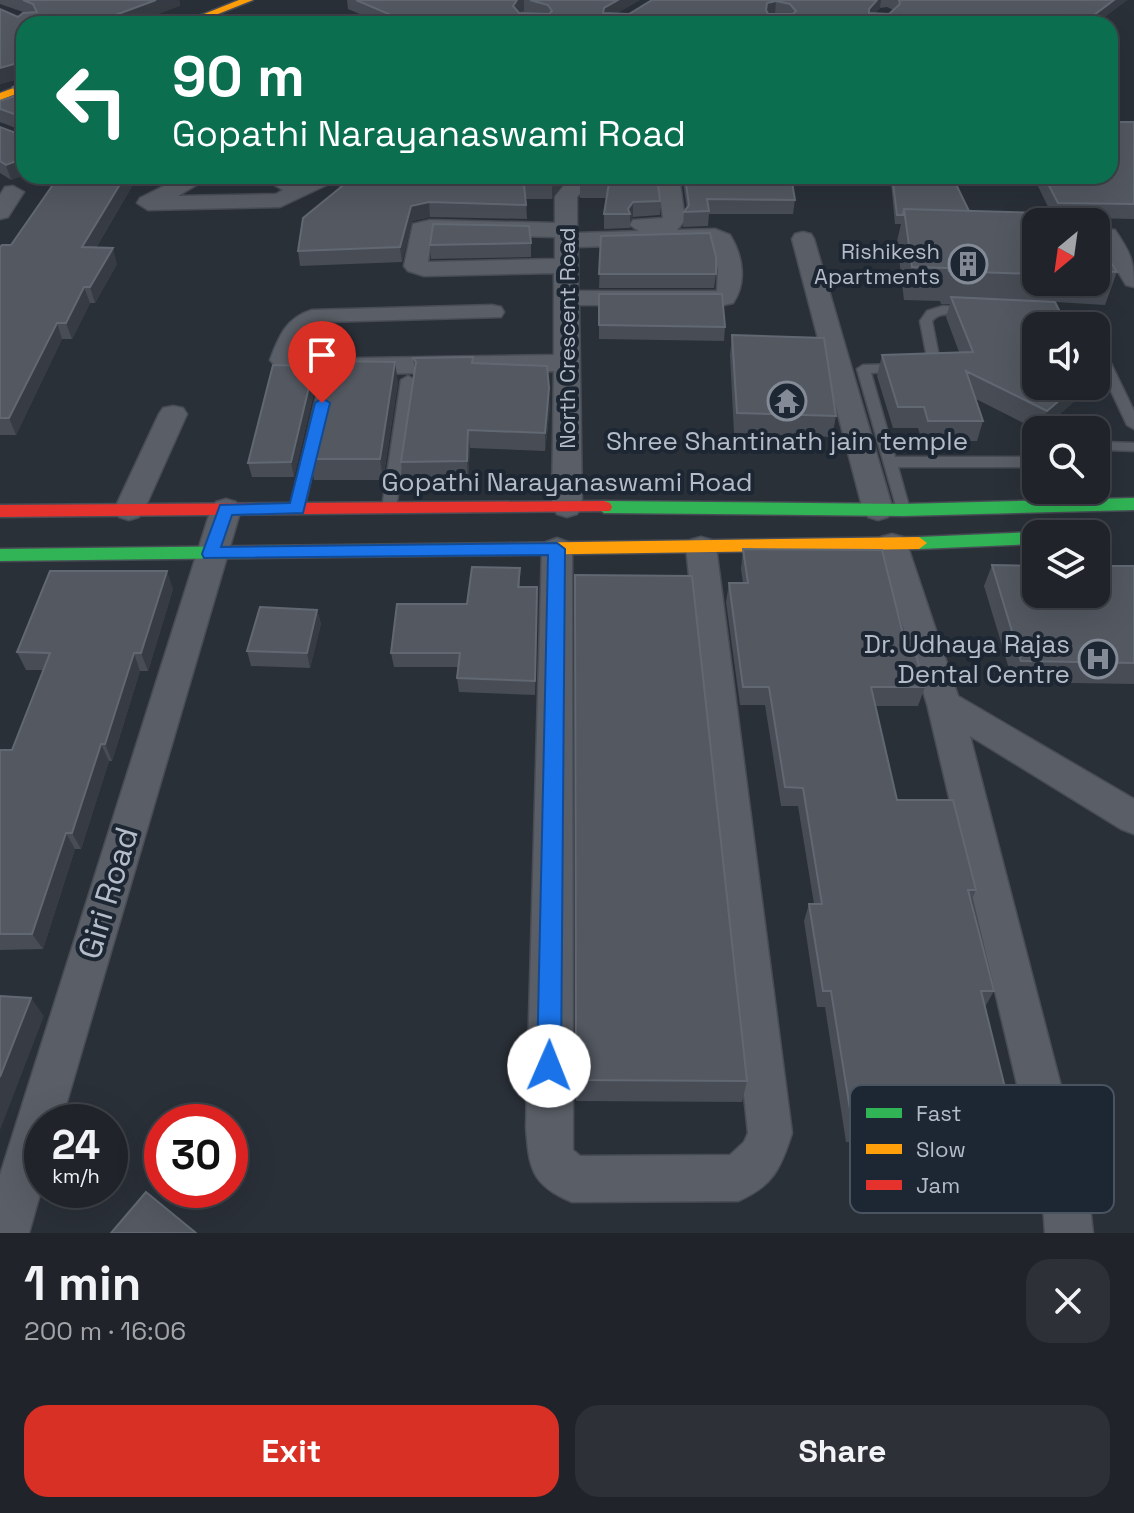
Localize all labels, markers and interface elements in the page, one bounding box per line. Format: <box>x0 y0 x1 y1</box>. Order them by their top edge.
text: 90 m <box>172 41 305 112</box>
icon: left <box>40 48 144 152</box>
text: Gopathi Narayanaswami Road <box>172 111 686 157</box>
north arrow <box>1022 208 1110 296</box>
map controls <box>1022 208 1110 608</box>
street label: North Crescent Road <box>553 227 581 449</box>
place label: Rishikesh Apartments <box>814 237 940 290</box>
building icon: Rishikesh Apartments <box>947 243 989 285</box>
button: sound <box>1022 312 1110 400</box>
pin <box>288 321 356 403</box>
icon: arrive <box>300 333 344 377</box>
temple icon: Shree Shantinath jain temple <box>766 380 808 422</box>
button: search <box>1022 416 1110 504</box>
place label: Shree Shantinath jain temple <box>606 424 968 458</box>
street label: Gopathi Narayanaswami Road <box>381 465 753 499</box>
button: layers <box>1022 520 1110 608</box>
place label: Dr. Udhaya Rajas Dental Centre <box>864 627 1070 691</box>
hospital icon: Dr. Udhaya Rajas Dental Centre <box>1077 638 1119 680</box>
street label: Giri Road <box>69 822 147 964</box>
position arrow <box>507 1024 591 1108</box>
legend <box>850 1085 1114 1213</box>
text: Fast <box>916 1099 962 1127</box>
speed limit sign: 30 <box>144 1104 248 1208</box>
text: 24 <box>52 1120 100 1171</box>
text: Slow <box>916 1135 966 1163</box>
text: km/h <box>52 1163 100 1189</box>
text: Jam <box>916 1171 960 1199</box>
text: 1 min <box>24 1253 141 1314</box>
button: close <box>1026 1259 1110 1343</box>
text: 200 m · 16:06 <box>24 1314 186 1348</box>
button: Exit <box>24 1405 559 1497</box>
button: Share <box>575 1405 1110 1497</box>

